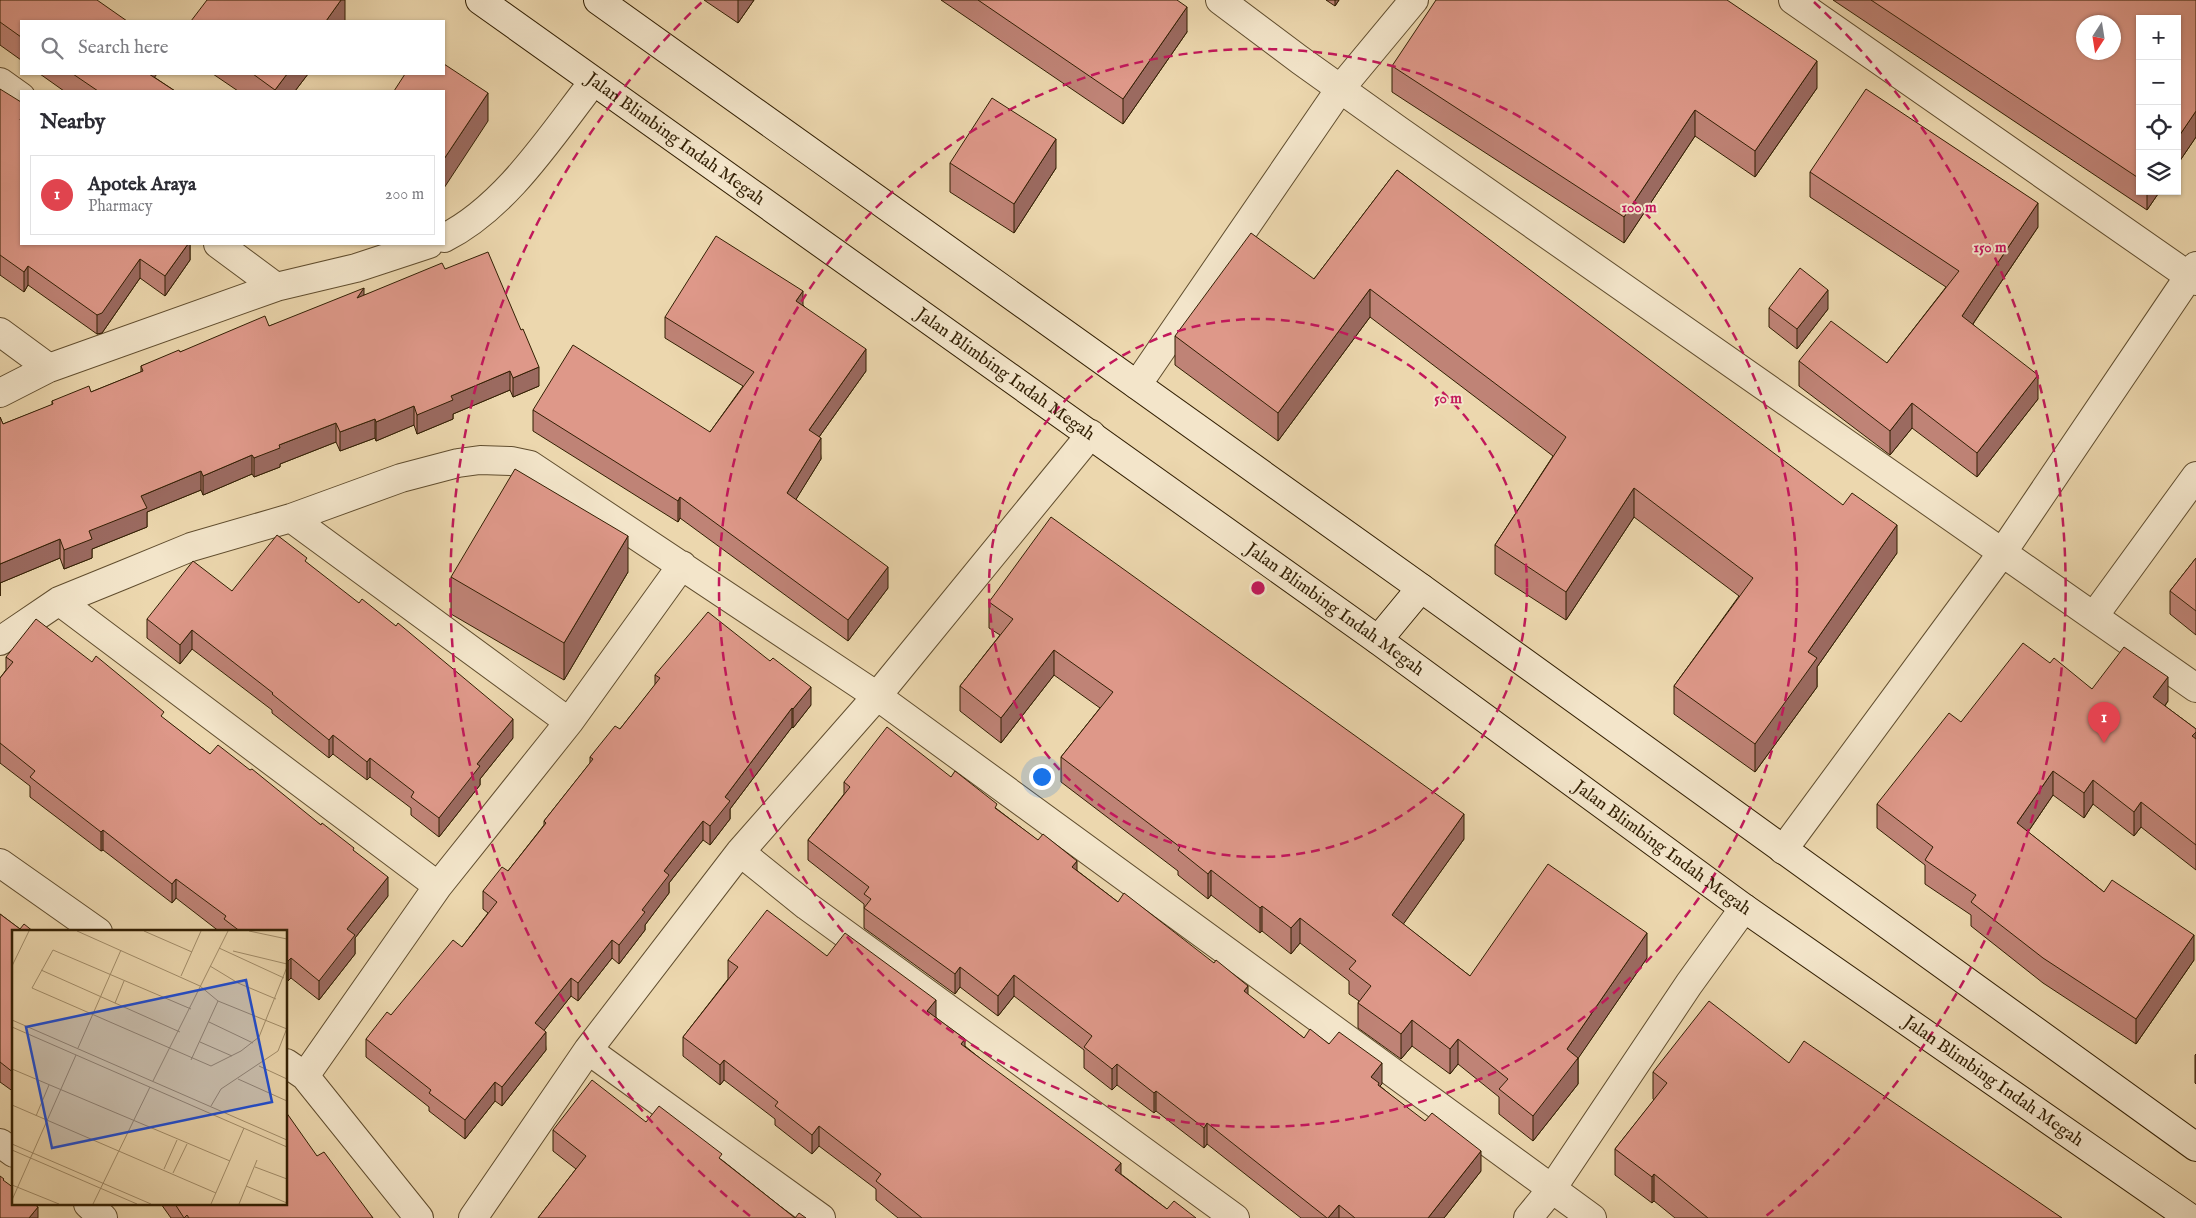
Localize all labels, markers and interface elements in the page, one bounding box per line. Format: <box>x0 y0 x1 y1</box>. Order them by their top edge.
north arrow <box>2076 15 2121 60</box>
map controls <box>2136 15 2181 195</box>
button: + <box>2136 15 2181 60</box>
search box <box>20 20 445 75</box>
icon: search <box>38 34 66 62</box>
text: Search here <box>78 36 169 60</box>
button: − <box>2136 60 2181 105</box>
street label: Jalan Blimbing Indah Megah <box>580 66 770 211</box>
button: locate <box>2136 105 2181 150</box>
text: Nearby <box>40 109 105 136</box>
button: layers <box>2136 150 2181 195</box>
text: Apotek Araya <box>88 173 196 197</box>
text: 1 <box>54 185 60 205</box>
text: 200 m <box>385 185 424 205</box>
text: Pharmacy <box>88 197 153 217</box>
text: 100 m <box>1621 198 1657 217</box>
text: 150 m <box>1973 238 2007 257</box>
street label: Jalan Blimbing Indah Megah <box>910 302 1100 446</box>
text: 50 m <box>1434 389 1462 408</box>
street label: Jalan Blimbing Indah Megah <box>1239 537 1429 682</box>
centre of rings <box>1249 579 1267 597</box>
pin: 1 <box>2088 702 2120 743</box>
your location <box>1029 764 1055 790</box>
street label: Jalan Blimbing Indah Megah <box>1567 774 1756 921</box>
inset map <box>12 930 288 1206</box>
street label: Jalan Blimbing Indah Megah <box>1897 1009 2088 1152</box>

